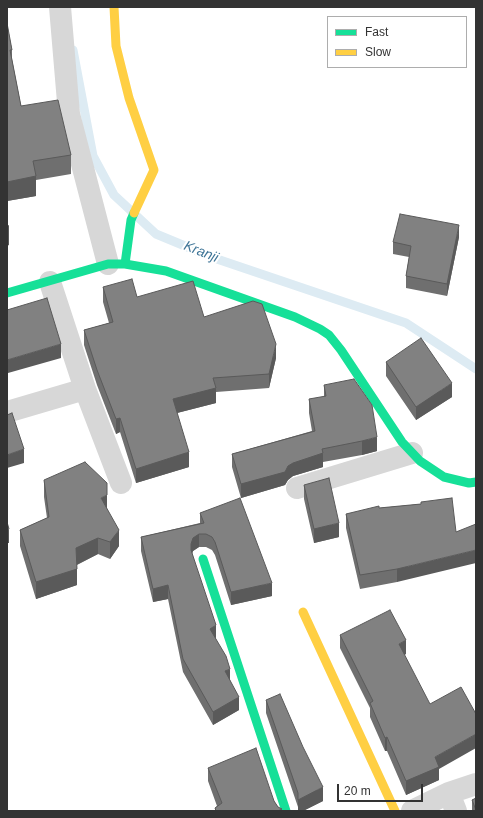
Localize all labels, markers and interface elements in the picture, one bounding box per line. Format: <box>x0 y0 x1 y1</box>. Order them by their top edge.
legend <box>327 16 467 68</box>
text: Fast <box>365 25 388 39</box>
text: Slow <box>365 45 391 59</box>
water label: Kranji <box>181 238 221 266</box>
scale bar <box>339 776 425 802</box>
text: 20 m <box>344 784 371 798</box>

